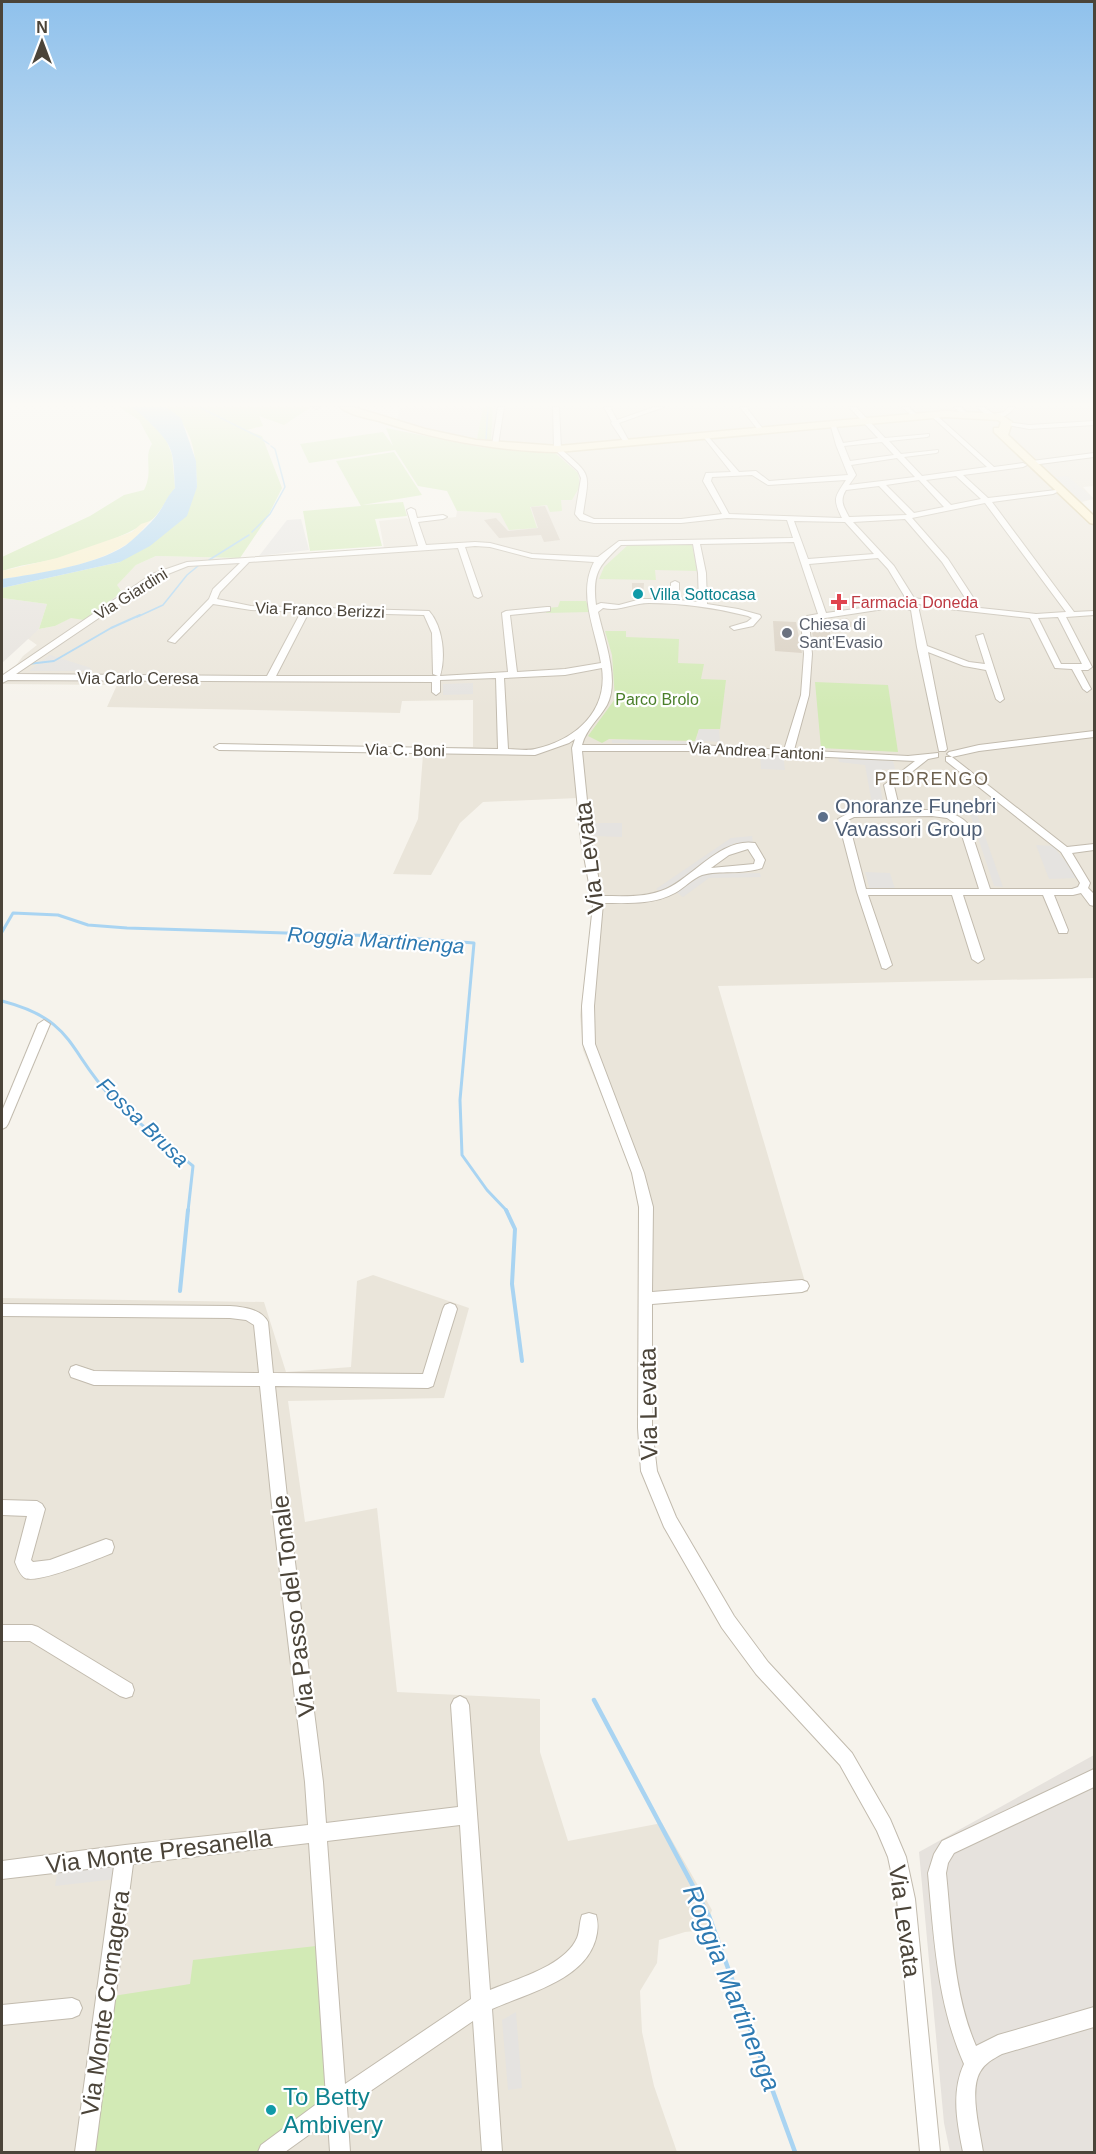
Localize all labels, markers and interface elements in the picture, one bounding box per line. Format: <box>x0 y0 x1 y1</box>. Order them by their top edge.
north arrow <box>12 12 72 72</box>
text: N <box>36 19 48 36</box>
street label: Via Giardini <box>92 565 170 623</box>
place label: Villa Sottocasa <box>650 586 756 603</box>
marker: Villa Sottocasa <box>631 587 645 601</box>
place label: Farmacia Doneda <box>851 594 978 611</box>
marker: Farmacia Doneda <box>832 595 846 609</box>
street label: Via Franco Berizzi <box>255 599 385 621</box>
place label: Chiesa di Sant'Evasio <box>799 616 883 651</box>
marker: Chiesa di Sant'Evasio <box>780 626 794 640</box>
street label: Via Carlo Ceresa <box>77 670 199 687</box>
park label: Parco Brolo <box>615 691 699 708</box>
street label: Via Andrea Fantoni <box>688 739 824 763</box>
street label: Via C. Boni <box>365 741 445 759</box>
district label: PEDRENGO <box>874 769 990 789</box>
place label: Onoranze Funebri Vavassori Group <box>835 795 996 840</box>
street label: Via Levata <box>569 800 609 916</box>
marker: Onoranze Funebri Vavassori Group <box>816 810 830 824</box>
water label: Roggia Martinenga <box>287 922 465 958</box>
water label: Fossa Brusa <box>93 1073 193 1171</box>
street label: Via Levata <box>634 1347 662 1461</box>
street label: Via Passo del Tonale <box>266 1494 320 1718</box>
street label: Via Monte Presanella <box>44 1824 274 1878</box>
street label: Via Levata <box>884 1863 926 1979</box>
water label: Roggia Martinenga <box>677 1881 787 2095</box>
street label: Via Monte Cornagera <box>76 1888 134 2118</box>
place label: To Betty Ambivery <box>283 2083 383 2138</box>
marker: To Betty Ambivery <box>264 2103 278 2117</box>

